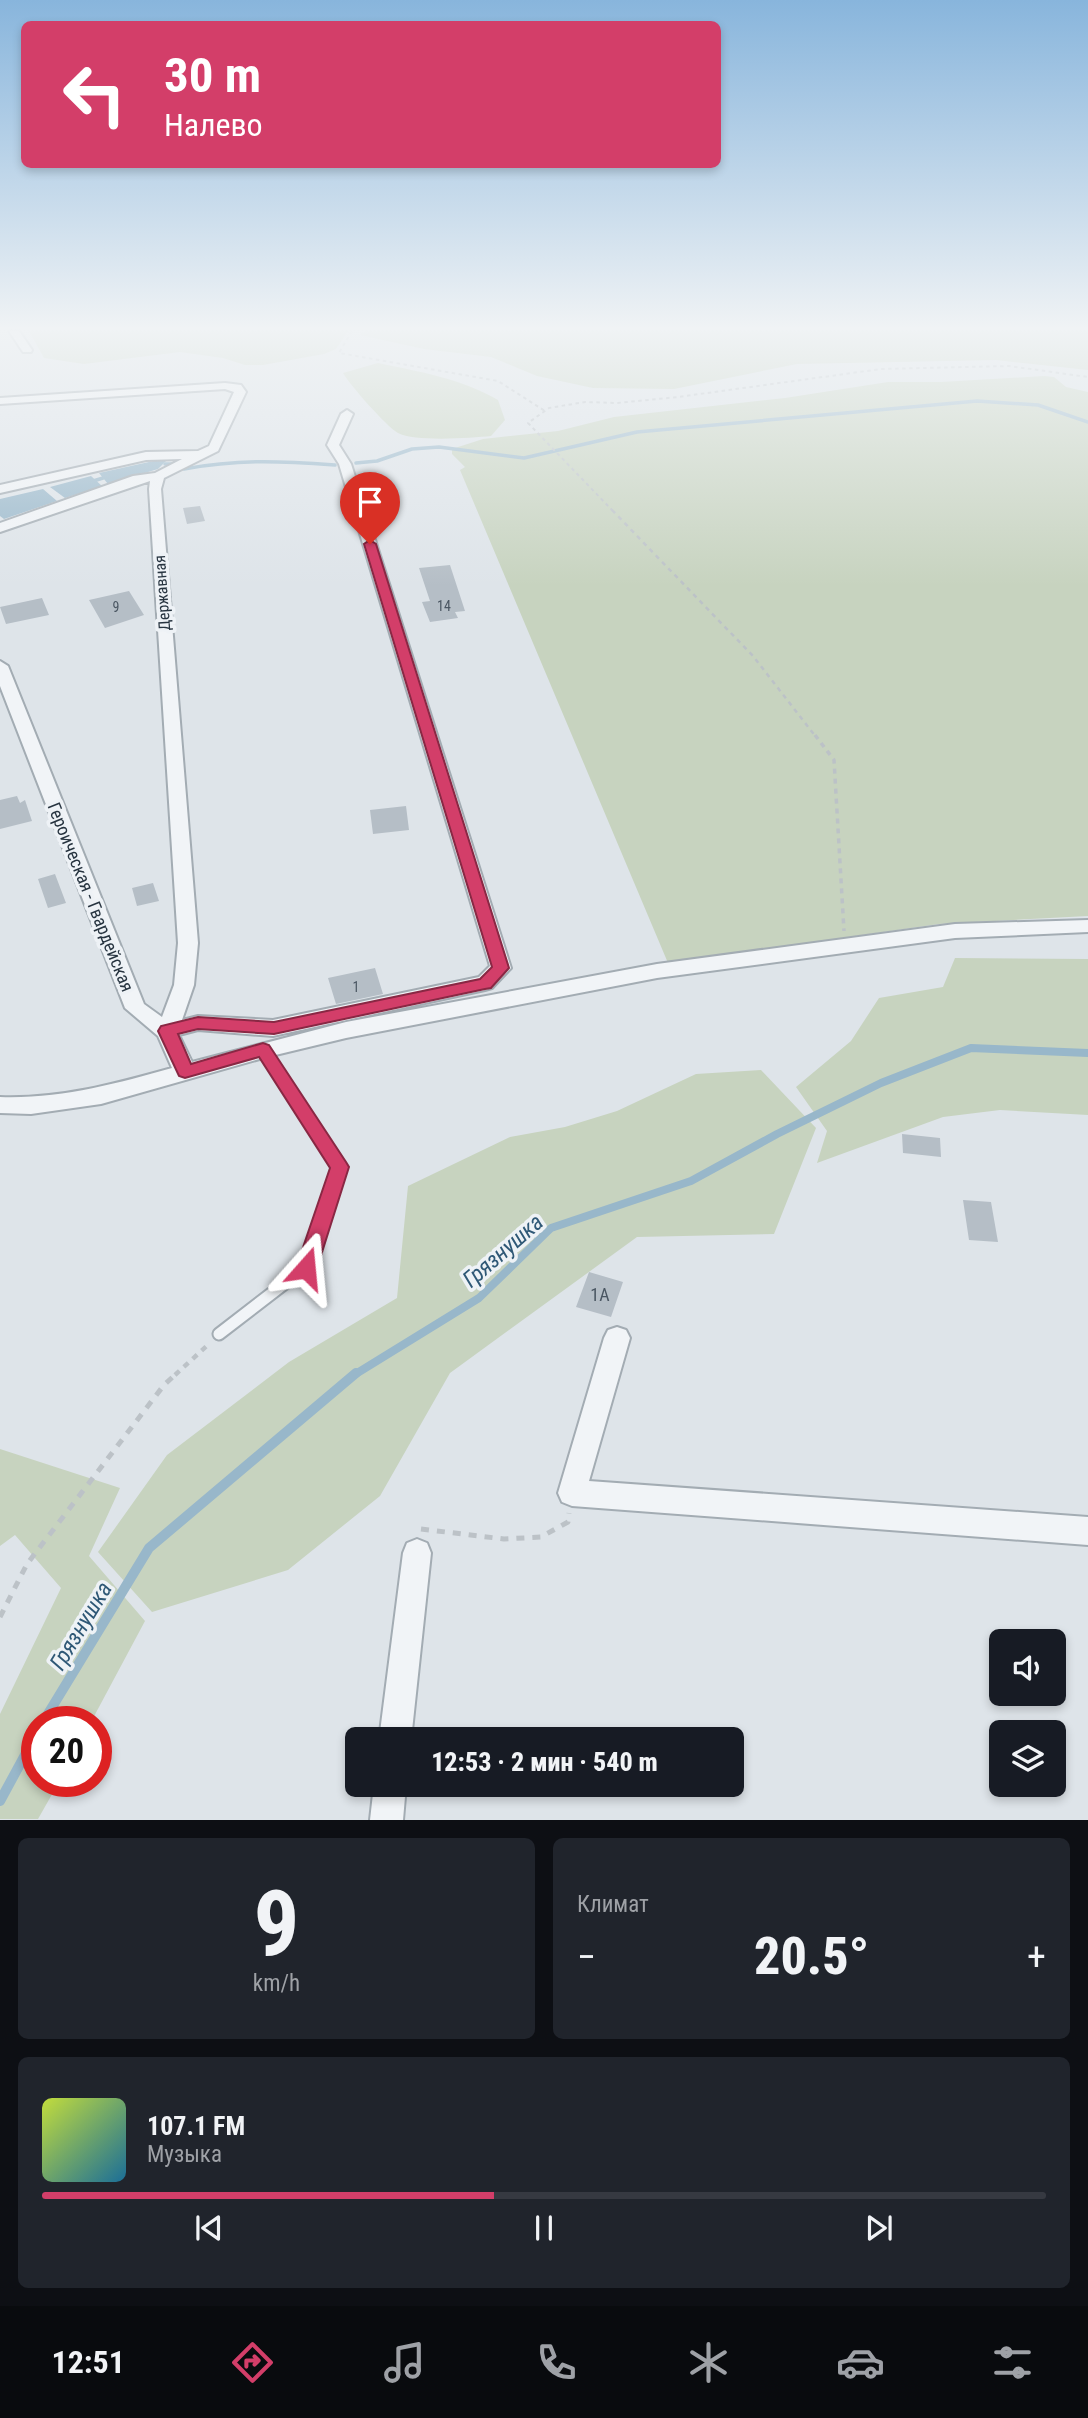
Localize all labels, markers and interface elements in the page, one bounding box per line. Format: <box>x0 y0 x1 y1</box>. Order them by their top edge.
text: 30 m <box>164 47 261 104</box>
icon: left <box>49 49 140 140</box>
text: Налево <box>164 106 263 144</box>
pin <box>340 472 400 544</box>
icon: arrive <box>351 483 389 521</box>
street label: Державная <box>150 555 174 631</box>
house number: 14 <box>437 598 451 614</box>
house number: 9 <box>113 599 119 615</box>
street label: Героическая - Гвардейская <box>43 799 139 995</box>
house number: 1 <box>353 979 359 995</box>
water label: Грязнушка <box>457 1209 549 1293</box>
position arrow <box>269 1231 343 1305</box>
house number: 1А <box>590 1284 610 1305</box>
water label: Грязнушка <box>44 1577 118 1675</box>
map controls <box>989 1629 1066 1797</box>
button: sound <box>989 1629 1066 1706</box>
speed limit sign: 20 <box>21 1706 112 1797</box>
button: layers <box>989 1720 1066 1797</box>
text: 12:53 · 2 мин · 540 m <box>431 1747 658 1777</box>
text: 9 <box>254 1871 300 1977</box>
text: Климат <box>577 1891 649 1918</box>
text: 20.5° <box>754 1926 869 1987</box>
text: − <box>577 1935 596 1979</box>
text: + <box>1027 1935 1046 1979</box>
text: km/h <box>253 1970 300 1997</box>
text: 107.1 FM <box>147 2111 245 2141</box>
text: Музыка <box>147 2141 222 2168</box>
icon: previous <box>190 2209 228 2247</box>
icon: pause <box>525 2209 563 2247</box>
icon: next <box>860 2209 898 2247</box>
icon: directions <box>228 2338 277 2387</box>
icon: music <box>380 2338 429 2387</box>
icon: phone <box>532 2338 581 2387</box>
icon: climate <box>684 2338 733 2387</box>
icon: car <box>836 2338 885 2387</box>
icon: filters <box>988 2338 1037 2387</box>
text: 12:51 <box>51 2343 125 2381</box>

